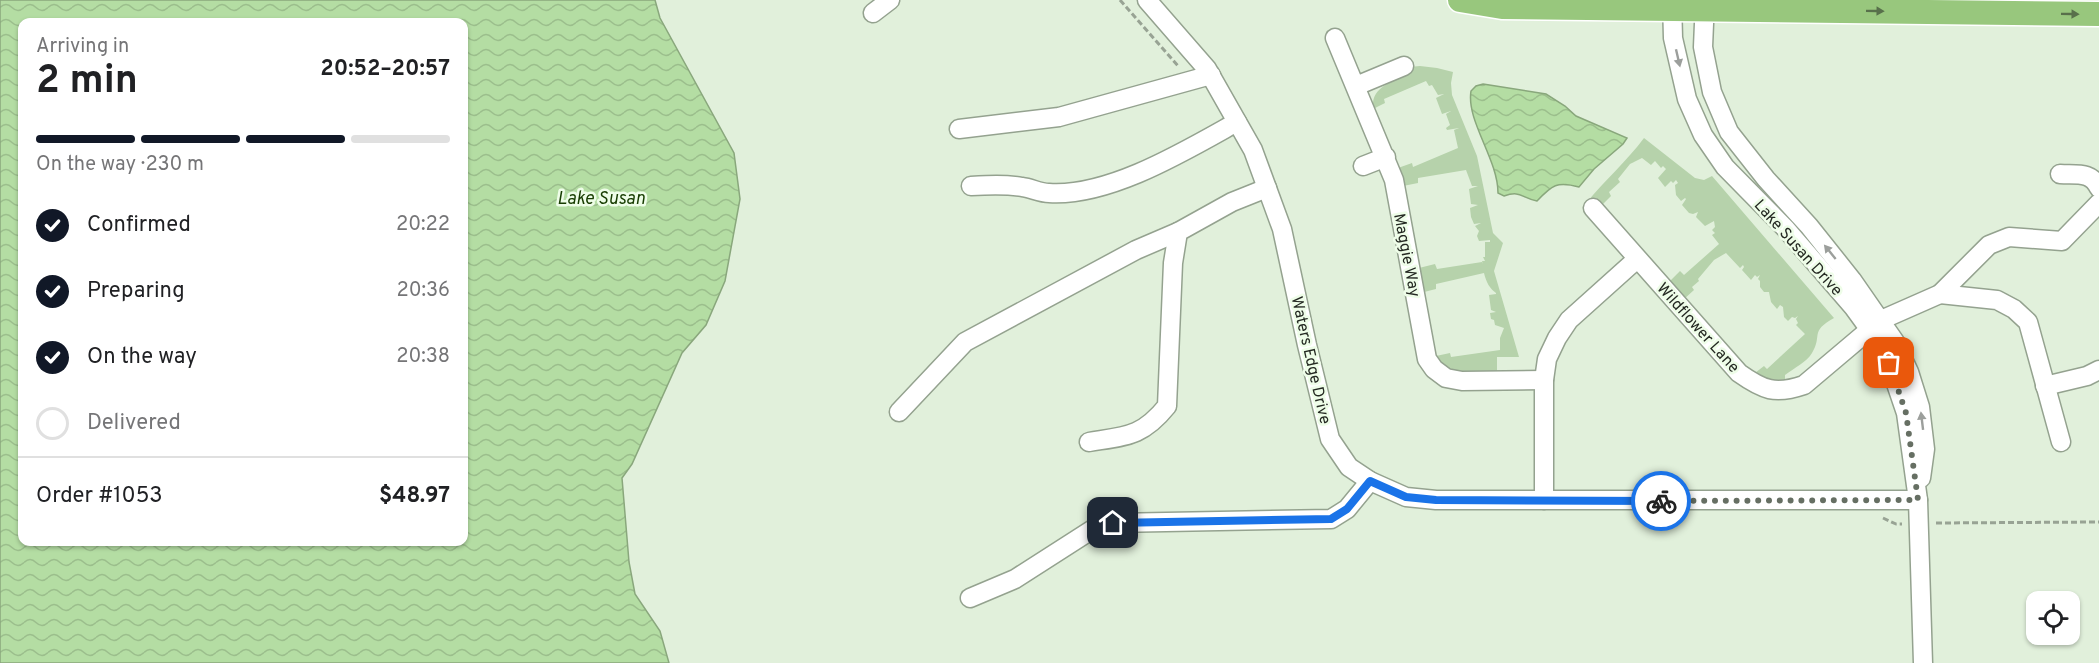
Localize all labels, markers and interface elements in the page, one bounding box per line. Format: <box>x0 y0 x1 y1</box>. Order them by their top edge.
one-way arrow <box>1865 6 1884 16</box>
one-way arrow <box>2060 9 2079 18</box>
text: Arriving in <box>36 34 129 60</box>
one-way arrow <box>1673 49 1683 67</box>
text: 20:52–20:57 <box>320 56 450 83</box>
text: 2 min <box>36 58 138 107</box>
text: On the way · 230 m <box>36 152 204 178</box>
water label: Lake Susan <box>557 188 645 211</box>
street label: Lake Susan Drive <box>1749 196 1846 301</box>
icon: check <box>36 209 69 242</box>
text: Confirmed <box>87 212 191 239</box>
text: 20:22 <box>396 212 450 238</box>
street label: Maggie Way <box>1388 212 1424 299</box>
one-way arrow <box>1825 245 1837 260</box>
icon: check <box>36 275 69 308</box>
text: Preparing <box>87 278 185 305</box>
text: 20:36 <box>396 278 450 304</box>
street label: Wildflower Lane <box>1652 279 1743 378</box>
street label: Waters Edge Drive <box>1286 295 1334 426</box>
pin <box>1863 337 1914 388</box>
icon: check <box>36 341 69 374</box>
text: On the way <box>87 344 197 371</box>
text: 20:38 <box>396 344 450 370</box>
icon: bag <box>1872 346 1905 379</box>
text: Delivered <box>87 410 181 437</box>
one-way arrow <box>1917 412 1926 431</box>
courier <box>1631 471 1691 531</box>
text: Order #1053 <box>36 483 163 510</box>
text: $48.97 <box>379 483 450 510</box>
icon: bike <box>1645 485 1678 518</box>
pin <box>1087 497 1138 548</box>
icon: home <box>1096 506 1129 539</box>
map controls <box>2026 591 2080 645</box>
button: locate <box>2026 591 2080 645</box>

